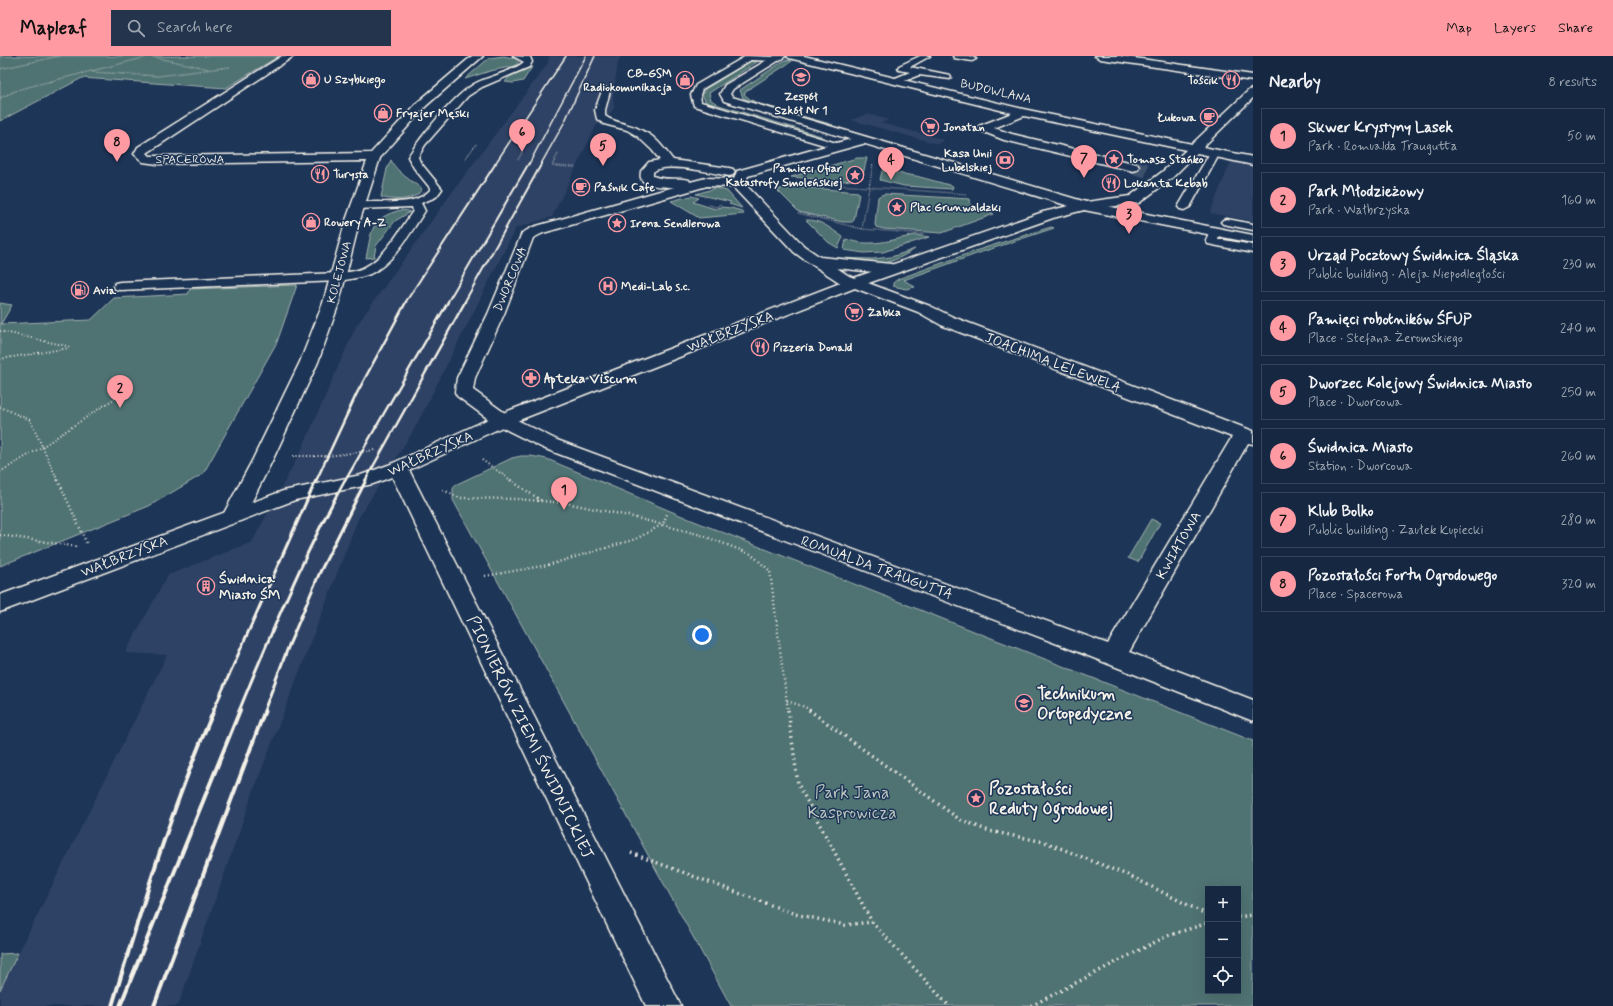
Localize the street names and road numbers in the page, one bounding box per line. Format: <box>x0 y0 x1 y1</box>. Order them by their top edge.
street label: BUDOWLANA <box>959 76 1033 108</box>
street label: SPACEROWA <box>156 152 225 168</box>
street label: KOLEJOWA <box>324 239 356 305</box>
street label: DWORCOWA <box>491 245 531 314</box>
street label: WAŁBRZYSKA <box>684 307 776 357</box>
street label: JOACHIMA LELEWELA <box>982 329 1123 397</box>
street label: WAŁBRZYSKA <box>385 427 476 481</box>
street label: KWIATOWA <box>1152 508 1206 583</box>
street label: WAŁBRZYSKA <box>78 532 170 582</box>
street label: ROMUALDA TRAUGUTTA <box>798 532 955 604</box>
street label: PIONIERÓW ZIEMI ŚWIDNICKIEJ <box>461 612 600 863</box>

